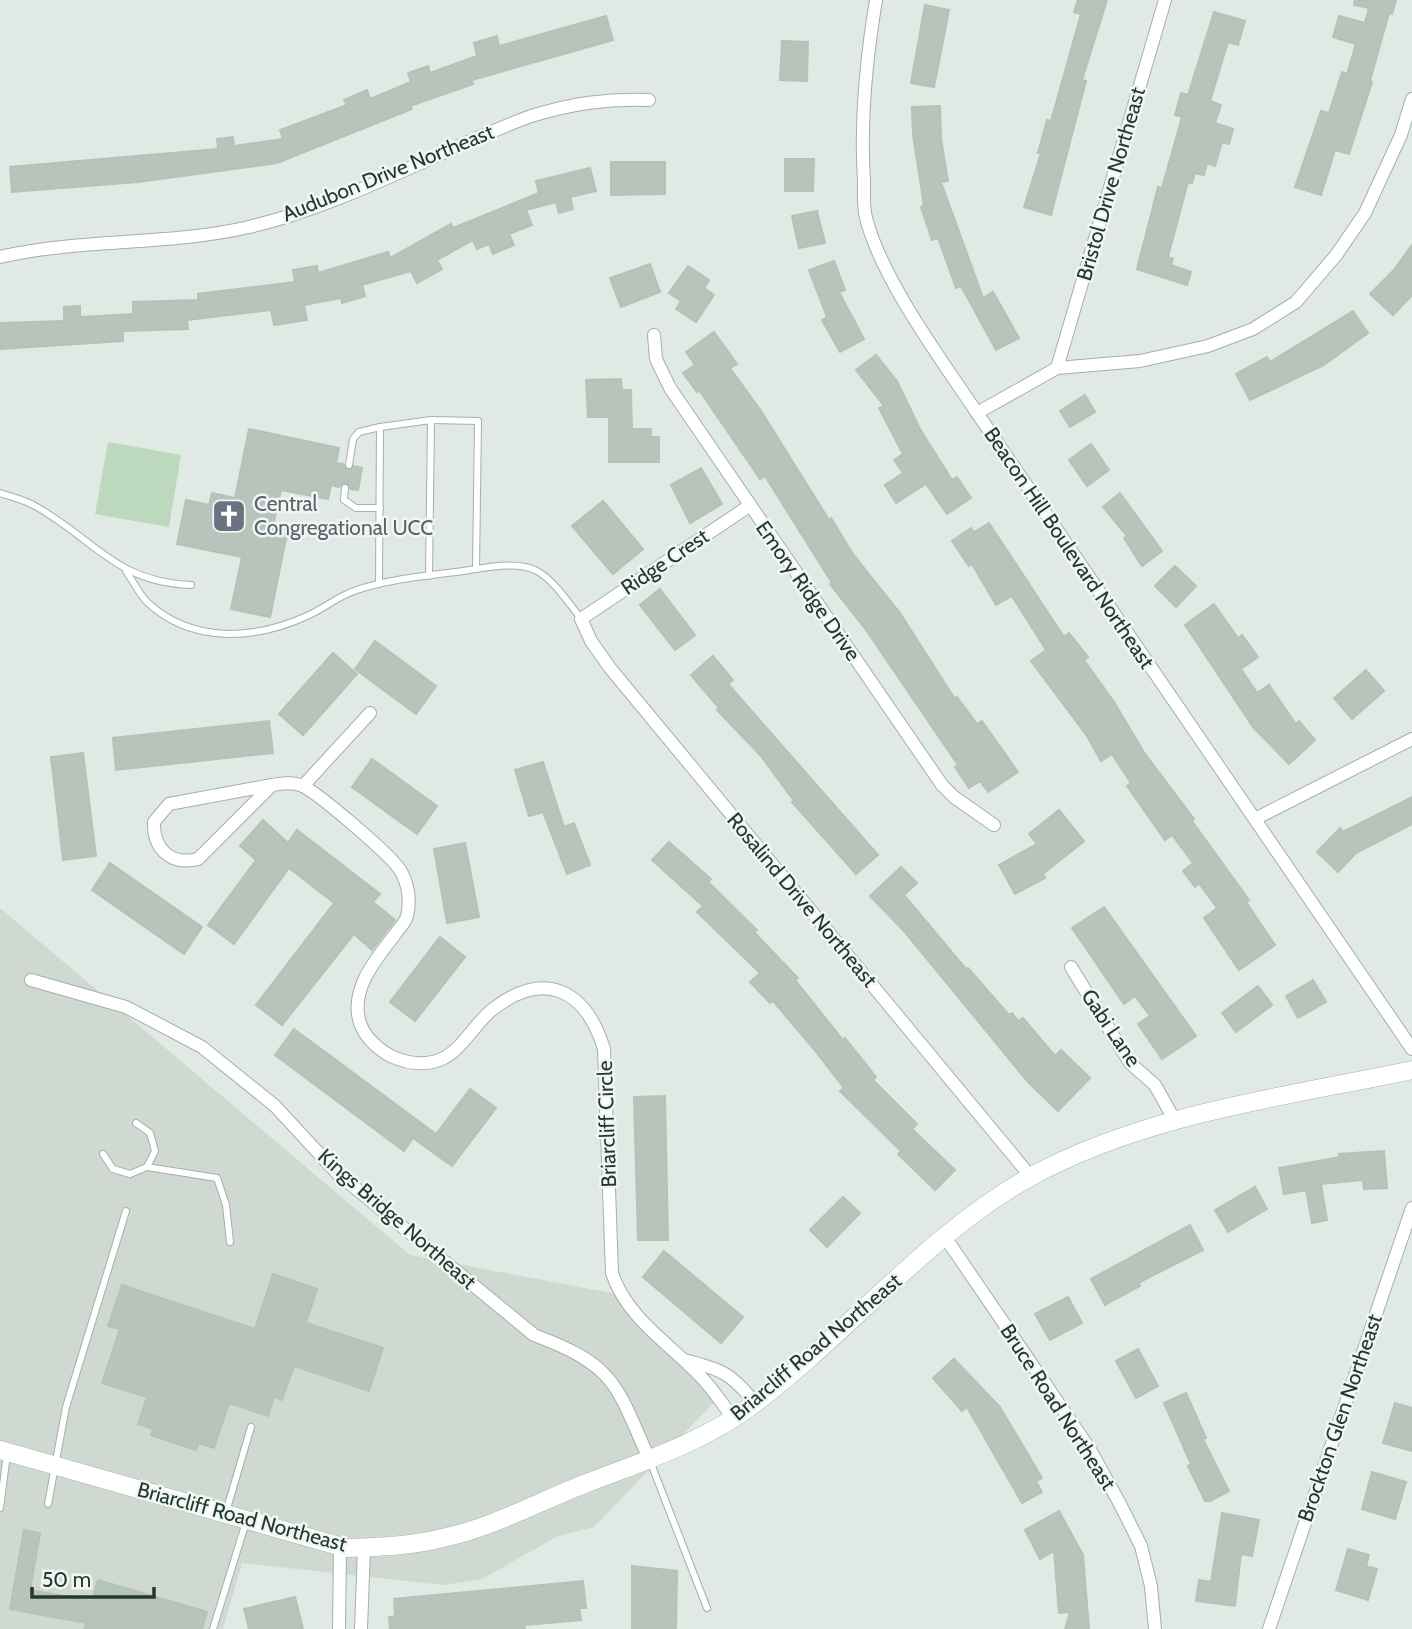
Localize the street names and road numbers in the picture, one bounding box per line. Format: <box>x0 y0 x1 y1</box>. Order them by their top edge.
street label: Bristol Drive Northeast <box>1071 84 1150 283</box>
street label: Audubon Drive Northeast <box>279 119 497 226</box>
street label: Beacon Hill Boulevard Northeast <box>979 422 1160 673</box>
street label: Emory Ridge Drive <box>751 516 866 666</box>
street label: Ridge Crest <box>616 523 713 600</box>
street label: Rosalind Drive Northeast <box>722 807 883 992</box>
street label: Gabi Lane <box>1076 984 1147 1071</box>
street label: Briarcliff Circle <box>592 1060 621 1188</box>
street label: Kings Bridge Northeast <box>313 1143 481 1294</box>
street label: Briarcliff Road Northeast <box>725 1268 906 1425</box>
street label: Brockton Glen Northeast <box>1292 1311 1387 1525</box>
street label: Bruce Road Northeast <box>995 1319 1121 1494</box>
street label: Briarcliff Road Northeast <box>135 1477 349 1556</box>

